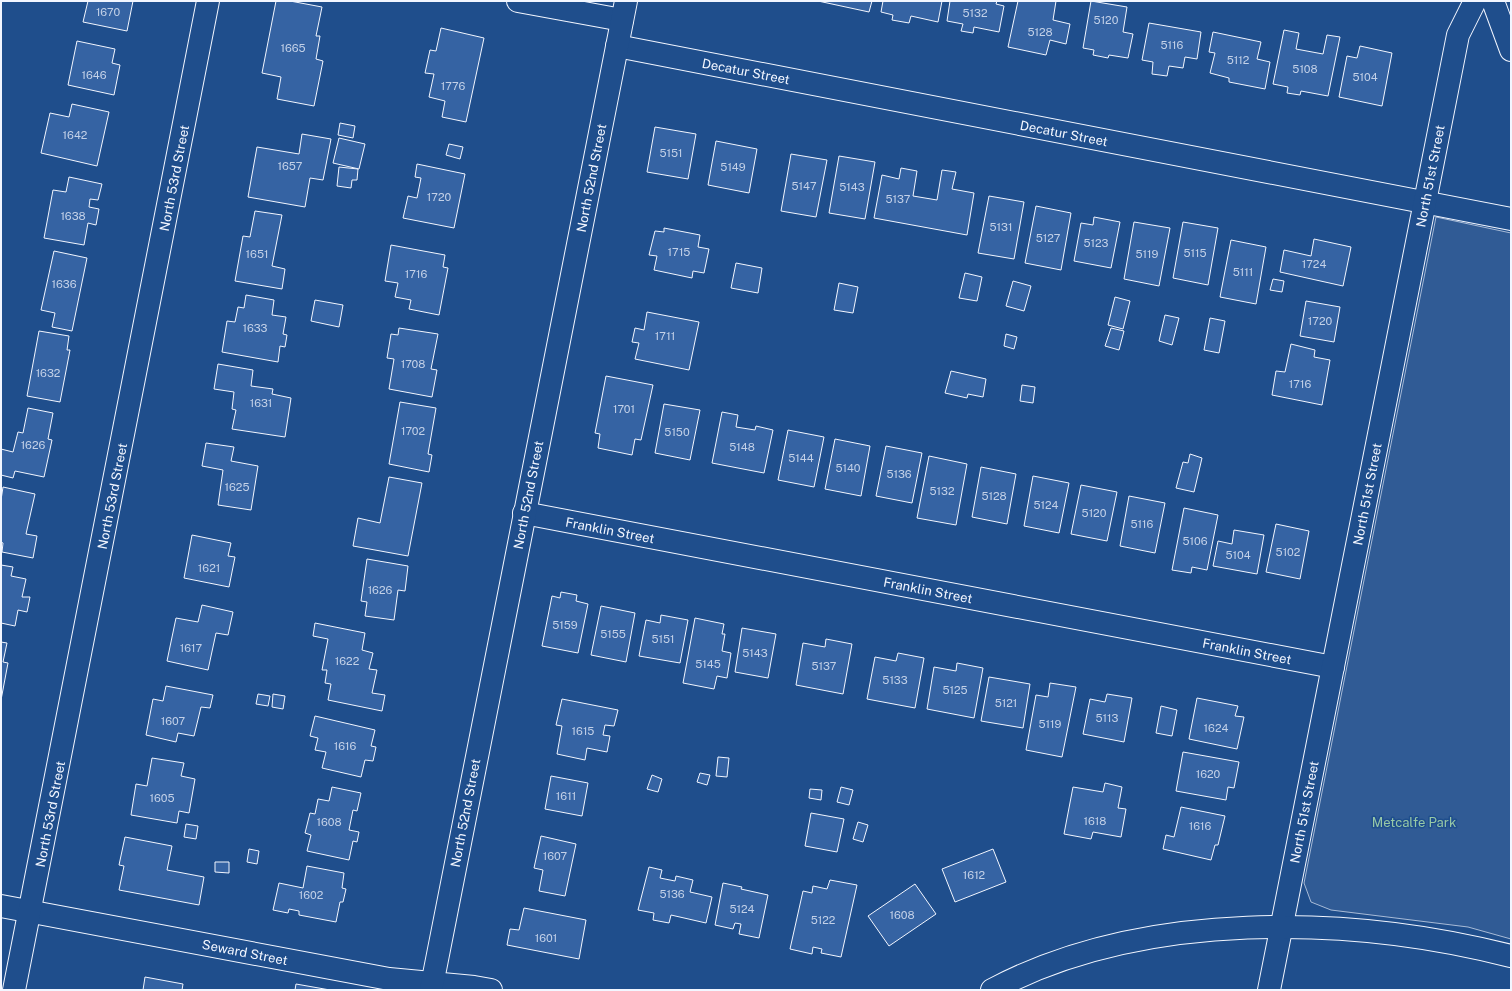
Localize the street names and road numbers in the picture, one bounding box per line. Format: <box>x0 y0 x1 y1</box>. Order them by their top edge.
street label: Decatur Street <box>701 56 791 87</box>
street label: Decatur Street <box>1019 118 1109 149</box>
street label: North 52nd Street <box>574 123 609 234</box>
street label: North 53rd Street <box>157 124 192 233</box>
street label: North 51st Street <box>1413 124 1448 229</box>
street label: North 52nd Street <box>511 440 546 551</box>
street label: North 53rd Street <box>95 442 130 551</box>
street label: North 51st Street <box>1350 442 1385 547</box>
street label: Franklin Street <box>564 515 656 546</box>
street label: Franklin Street <box>882 575 974 606</box>
street label: Franklin Street <box>1201 636 1293 667</box>
street label: North 52nd Street <box>448 758 483 869</box>
street label: North 53rd Street <box>33 760 68 869</box>
street label: North 51st Street <box>1287 760 1322 865</box>
street label: Seward Street <box>201 937 289 968</box>

